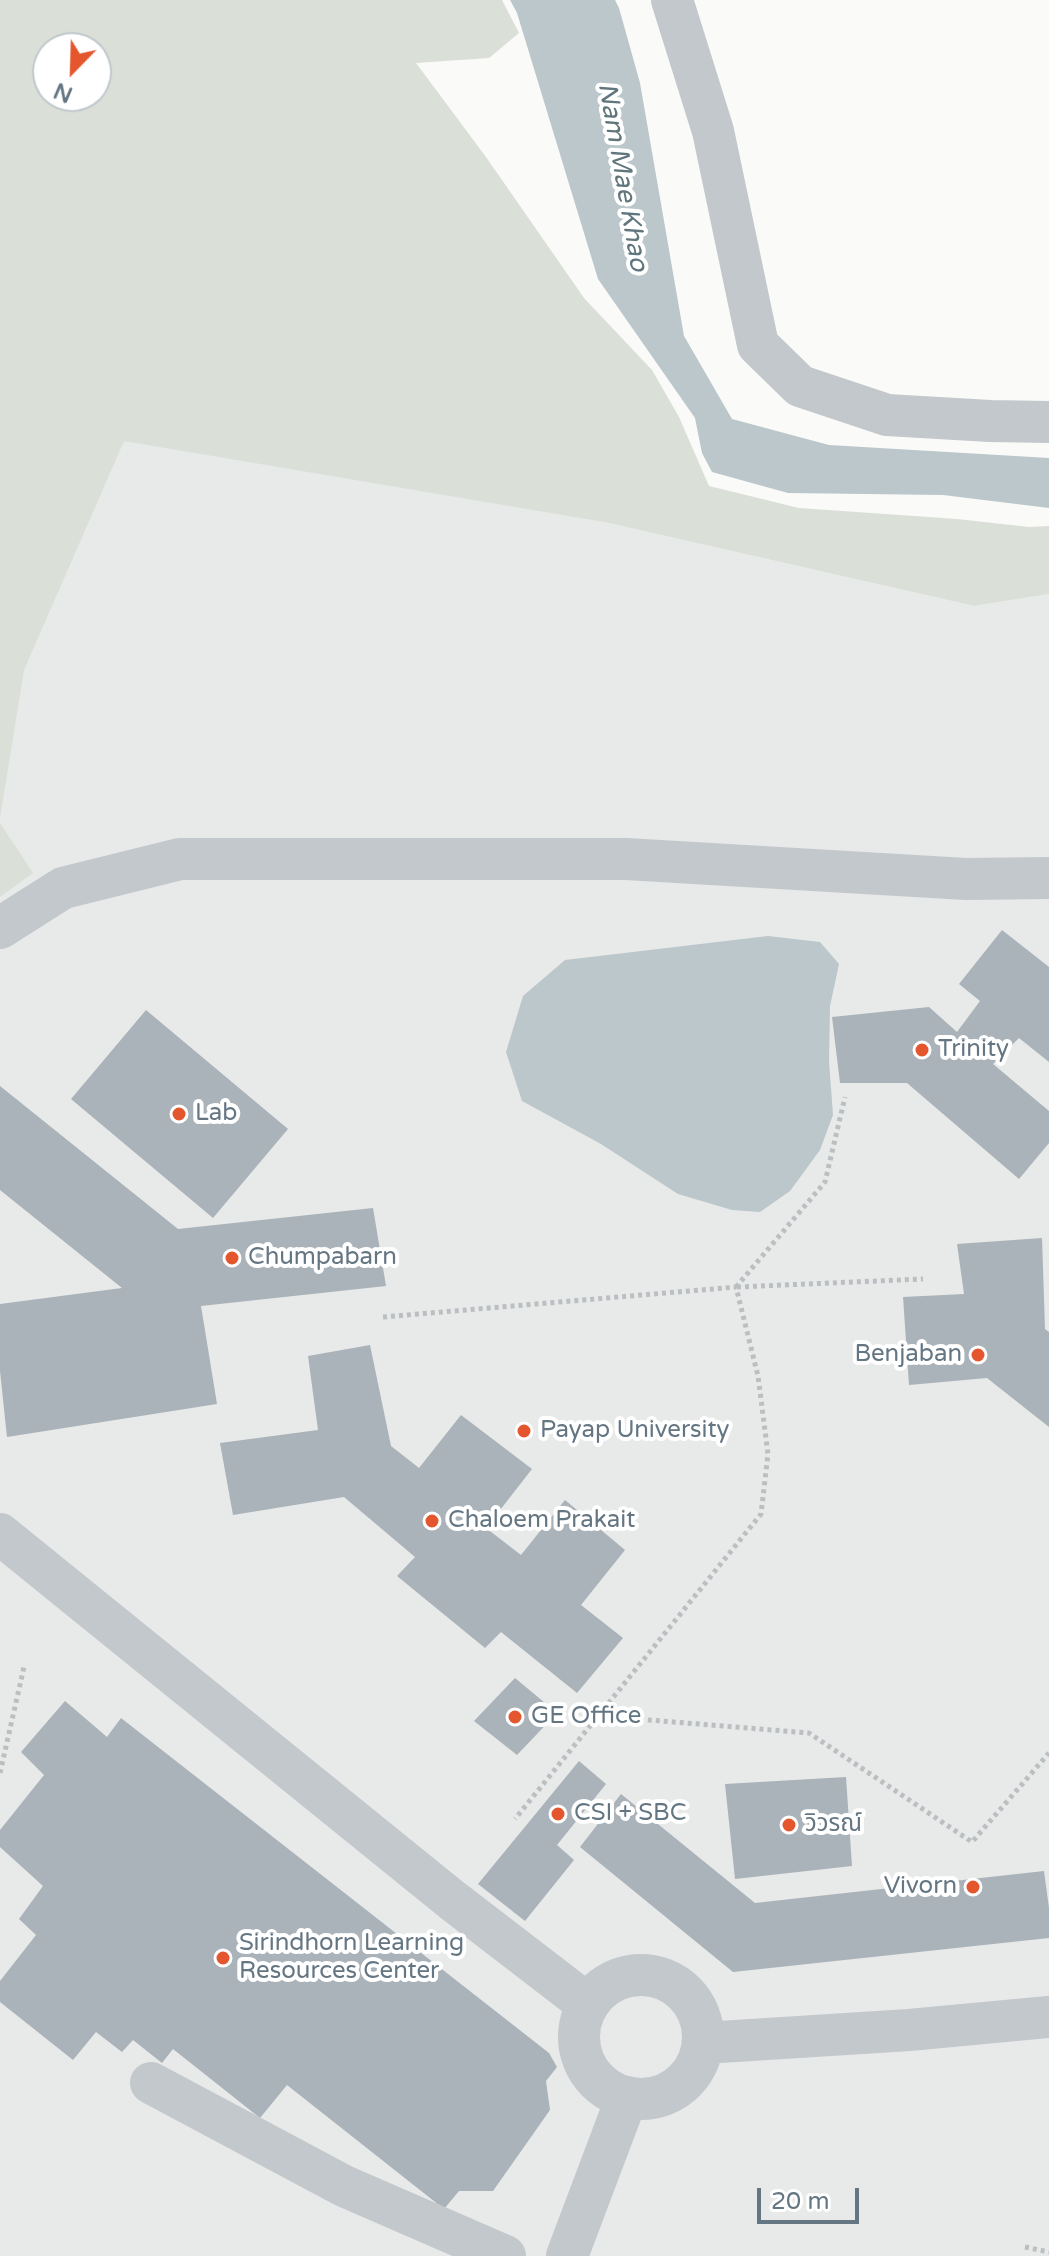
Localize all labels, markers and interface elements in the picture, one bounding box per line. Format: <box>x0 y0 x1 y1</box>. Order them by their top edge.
north arrow <box>32 32 112 112</box>
text: N <box>50 77 77 108</box>
water label: Nam Mae Khao <box>590 80 654 274</box>
place label: Trinity <box>938 1036 1009 1064</box>
marker: Trinity <box>913 1041 931 1059</box>
place label: Lab <box>195 1100 237 1128</box>
marker: Lab <box>170 1105 188 1123</box>
place label: Chumpabarn <box>248 1244 397 1272</box>
marker: Chumpabarn <box>223 1249 241 1267</box>
place label: Benjaban <box>854 1341 962 1369</box>
marker: Benjaban <box>969 1346 987 1364</box>
place label: Payap University <box>540 1417 730 1445</box>
marker: Payap University <box>515 1422 533 1440</box>
place label: Chaloem Prakait <box>448 1507 635 1535</box>
marker: Chaloem Prakait <box>423 1512 441 1530</box>
place label: GE Office <box>531 1703 641 1731</box>
marker: GE Office <box>506 1708 524 1726</box>
place label: CSI + SBC <box>574 1800 686 1828</box>
marker: CSI + SBC <box>549 1805 567 1823</box>
place label: วิวรณ์ <box>805 1811 862 1839</box>
marker: วิวรณ์ <box>780 1816 798 1834</box>
place label: Vivorn <box>884 1873 957 1901</box>
marker: Vivorn <box>964 1878 982 1896</box>
place label: Sirindhorn Learning Resources Center <box>239 1930 464 1986</box>
marker: Sirindhorn Learning Resources Center <box>214 1949 232 1967</box>
scale bar <box>761 2172 863 2222</box>
text: 20 m <box>771 2187 829 2216</box>

